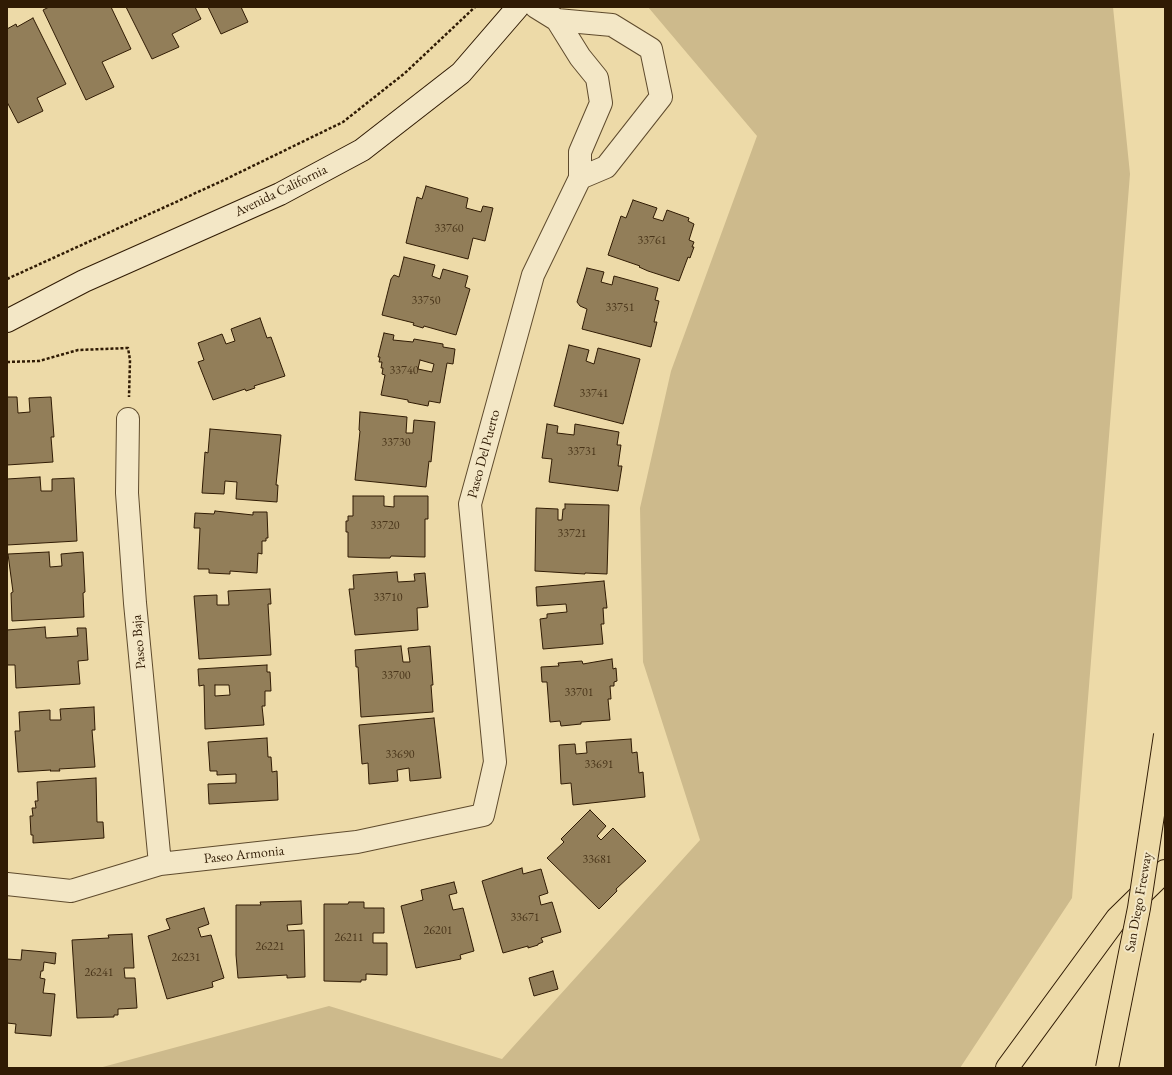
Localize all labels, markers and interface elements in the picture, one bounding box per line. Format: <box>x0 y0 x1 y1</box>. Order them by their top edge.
street label: Avenida California <box>232 161 330 221</box>
house number: 33760 <box>435 222 463 236</box>
house number: 33761 <box>638 234 666 248</box>
house number: 33750 <box>412 294 440 308</box>
house number: 33751 <box>606 301 634 315</box>
house number: 33740 <box>390 364 418 378</box>
house number: 33741 <box>580 387 608 401</box>
street label: Paseo Del Puerto <box>464 408 504 500</box>
house number: 33730 <box>382 436 410 450</box>
house number: 33731 <box>568 445 596 459</box>
house number: 33720 <box>371 519 399 533</box>
house number: 33721 <box>558 527 586 541</box>
house number: 33710 <box>374 591 402 605</box>
street label: Paseo Baja <box>128 614 150 670</box>
house number: 33700 <box>382 669 410 683</box>
house number: 33701 <box>565 686 593 700</box>
house number: 33690 <box>386 748 414 762</box>
house number: 33691 <box>585 758 613 772</box>
street label: Paseo Armonia <box>203 842 285 868</box>
street label: San Diego Freeway <box>1122 851 1156 953</box>
house number: 33681 <box>583 853 611 867</box>
house number: 33671 <box>511 911 539 925</box>
house number: 26201 <box>424 924 452 938</box>
house number: 26211 <box>335 931 363 945</box>
house number: 26221 <box>256 940 284 954</box>
house number: 26231 <box>172 951 200 965</box>
house number: 26241 <box>85 966 113 980</box>

